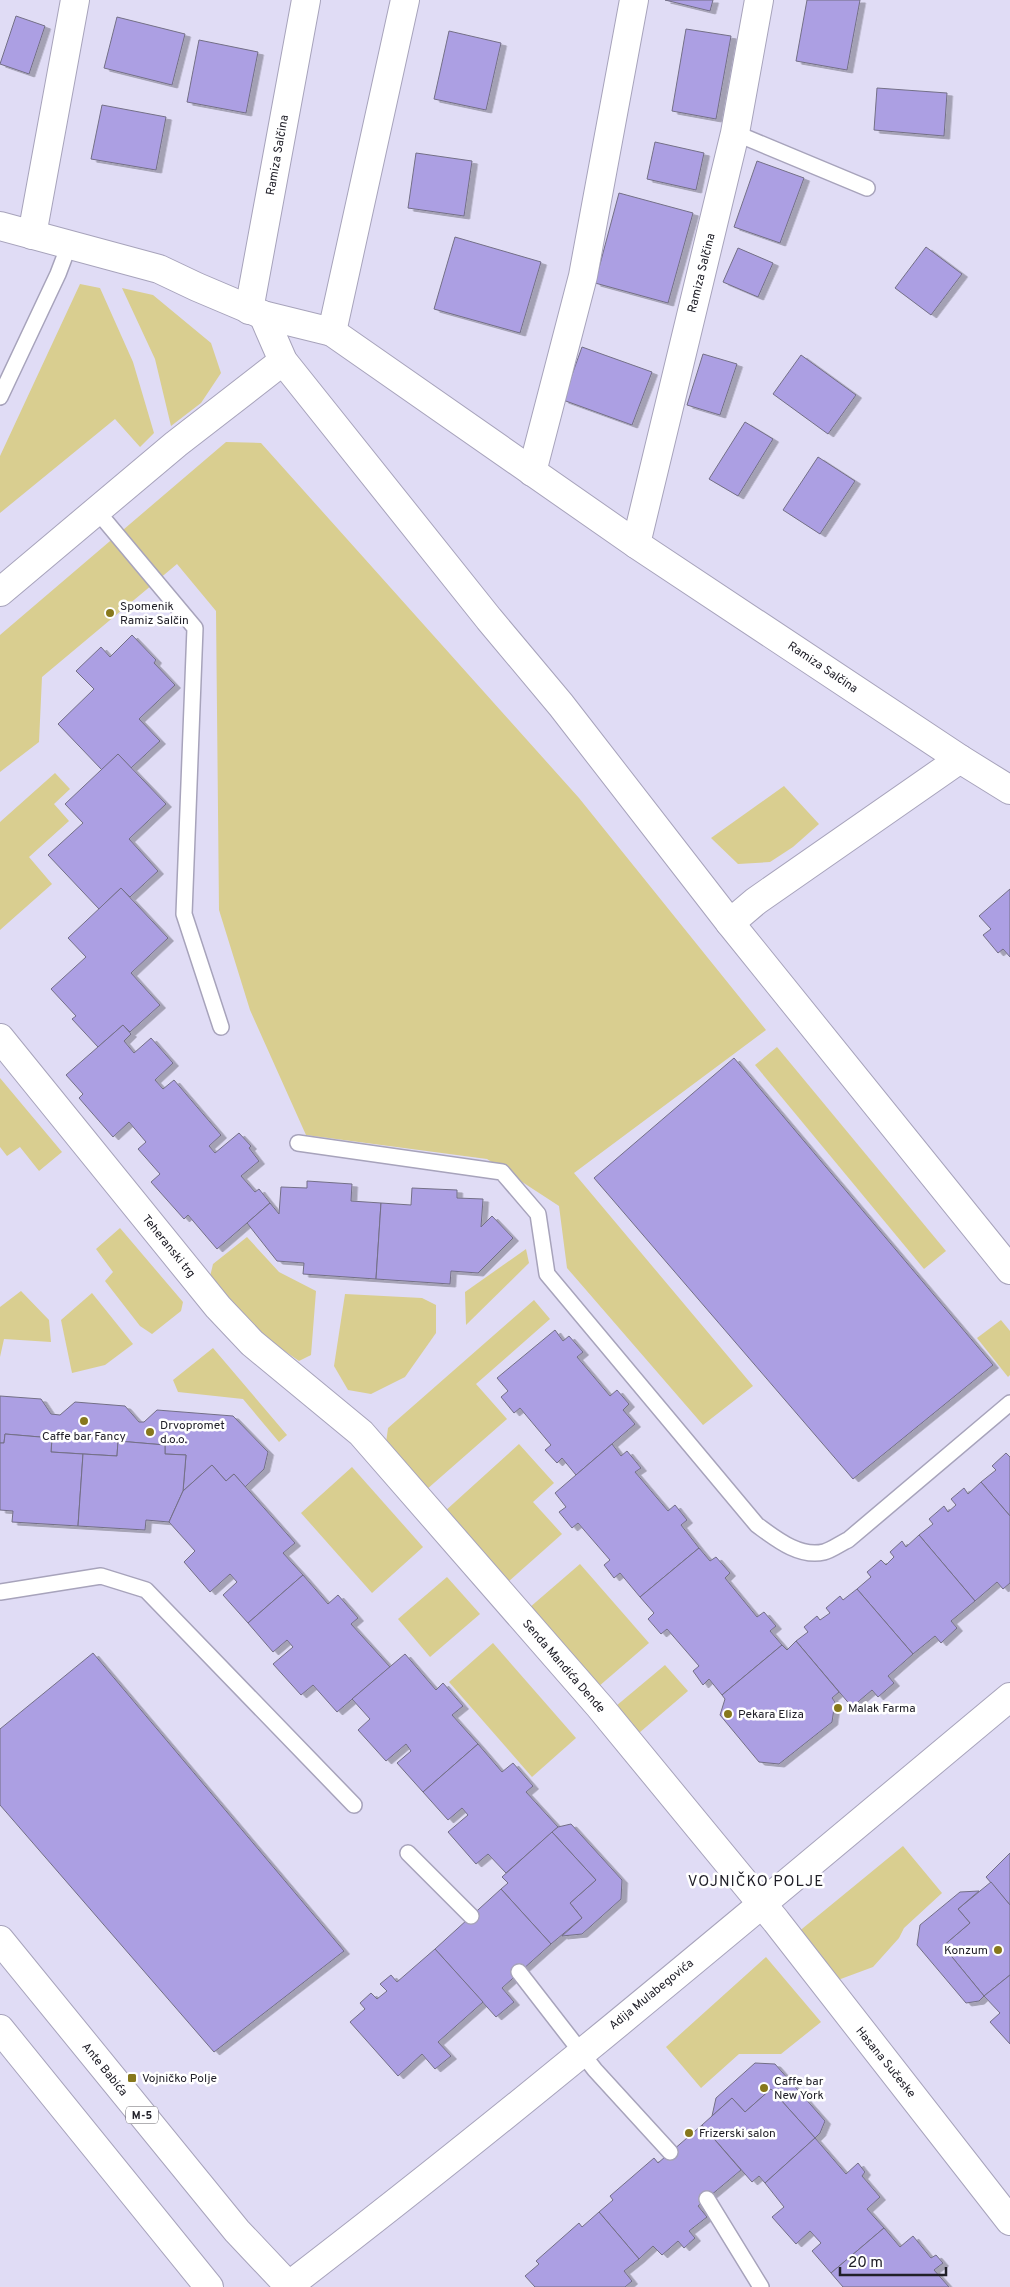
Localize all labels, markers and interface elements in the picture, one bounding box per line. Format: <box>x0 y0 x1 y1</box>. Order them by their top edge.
street label: Ramiza Salčina <box>263 114 293 197</box>
street label: Ramiza Salčina <box>684 232 720 315</box>
place label: Spomenik Ramiz Salčin <box>120 599 189 629</box>
marker: Spomenik Ramiz Salčin <box>104 607 116 619</box>
street label: Ramiza Salčina <box>784 638 861 697</box>
street label: Teheranski trg <box>138 1212 199 1281</box>
marker: Caffe bar Fancy <box>78 1415 90 1427</box>
place label: Drvopromet d.o.o. <box>160 1418 225 1448</box>
marker: Drvopromet d.o.o. <box>144 1426 156 1438</box>
place label: Caffe bar Fancy <box>42 1429 126 1445</box>
street label: Senda Mandića Dende <box>518 1617 608 1717</box>
place label: Malak Farma <box>848 1701 916 1717</box>
marker: Malak Farma <box>832 1702 844 1714</box>
place label: Pekara Eliza <box>738 1707 804 1723</box>
marker: Pekara Eliza <box>722 1708 734 1720</box>
district label: VOJNIČKO POLJE <box>688 1871 824 1892</box>
place label: Konzum <box>944 1943 988 1959</box>
marker: Konzum <box>992 1944 1004 1956</box>
street label: Adija Mulabegovića <box>606 1956 697 2034</box>
street label: Hasana Sučeske <box>852 2024 919 2101</box>
street label: Ante Babića <box>78 2039 131 2100</box>
place label: Vojničko Polje <box>142 2071 217 2087</box>
marker: Vojničko Polje <box>126 2072 138 2084</box>
place label: Caffe bar New York <box>774 2074 824 2104</box>
marker: Caffe bar New York <box>758 2082 770 2094</box>
road number: M-5 <box>126 2106 158 2124</box>
place label: Frizerski salon <box>699 2126 776 2142</box>
marker: Frizerski salon <box>683 2127 695 2139</box>
scale bar <box>840 2244 946 2276</box>
text: 20 m <box>848 2254 883 2273</box>

